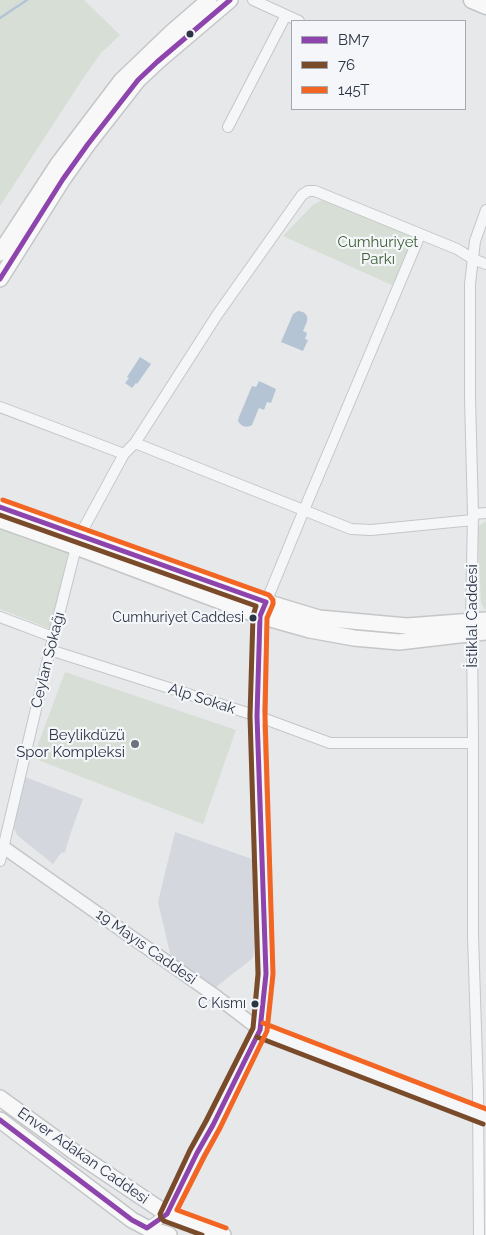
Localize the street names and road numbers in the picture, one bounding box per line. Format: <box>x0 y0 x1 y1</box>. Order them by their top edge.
street label: İstiklal Caddesi <box>463 564 481 668</box>
street label: Ceylan Sokağı <box>27 610 69 710</box>
street label: Alp Sokak <box>166 680 238 718</box>
street label: 19 Mayıs Caddesi <box>92 906 200 988</box>
street label: Enver Adakan Caddesi <box>14 1104 152 1208</box>

